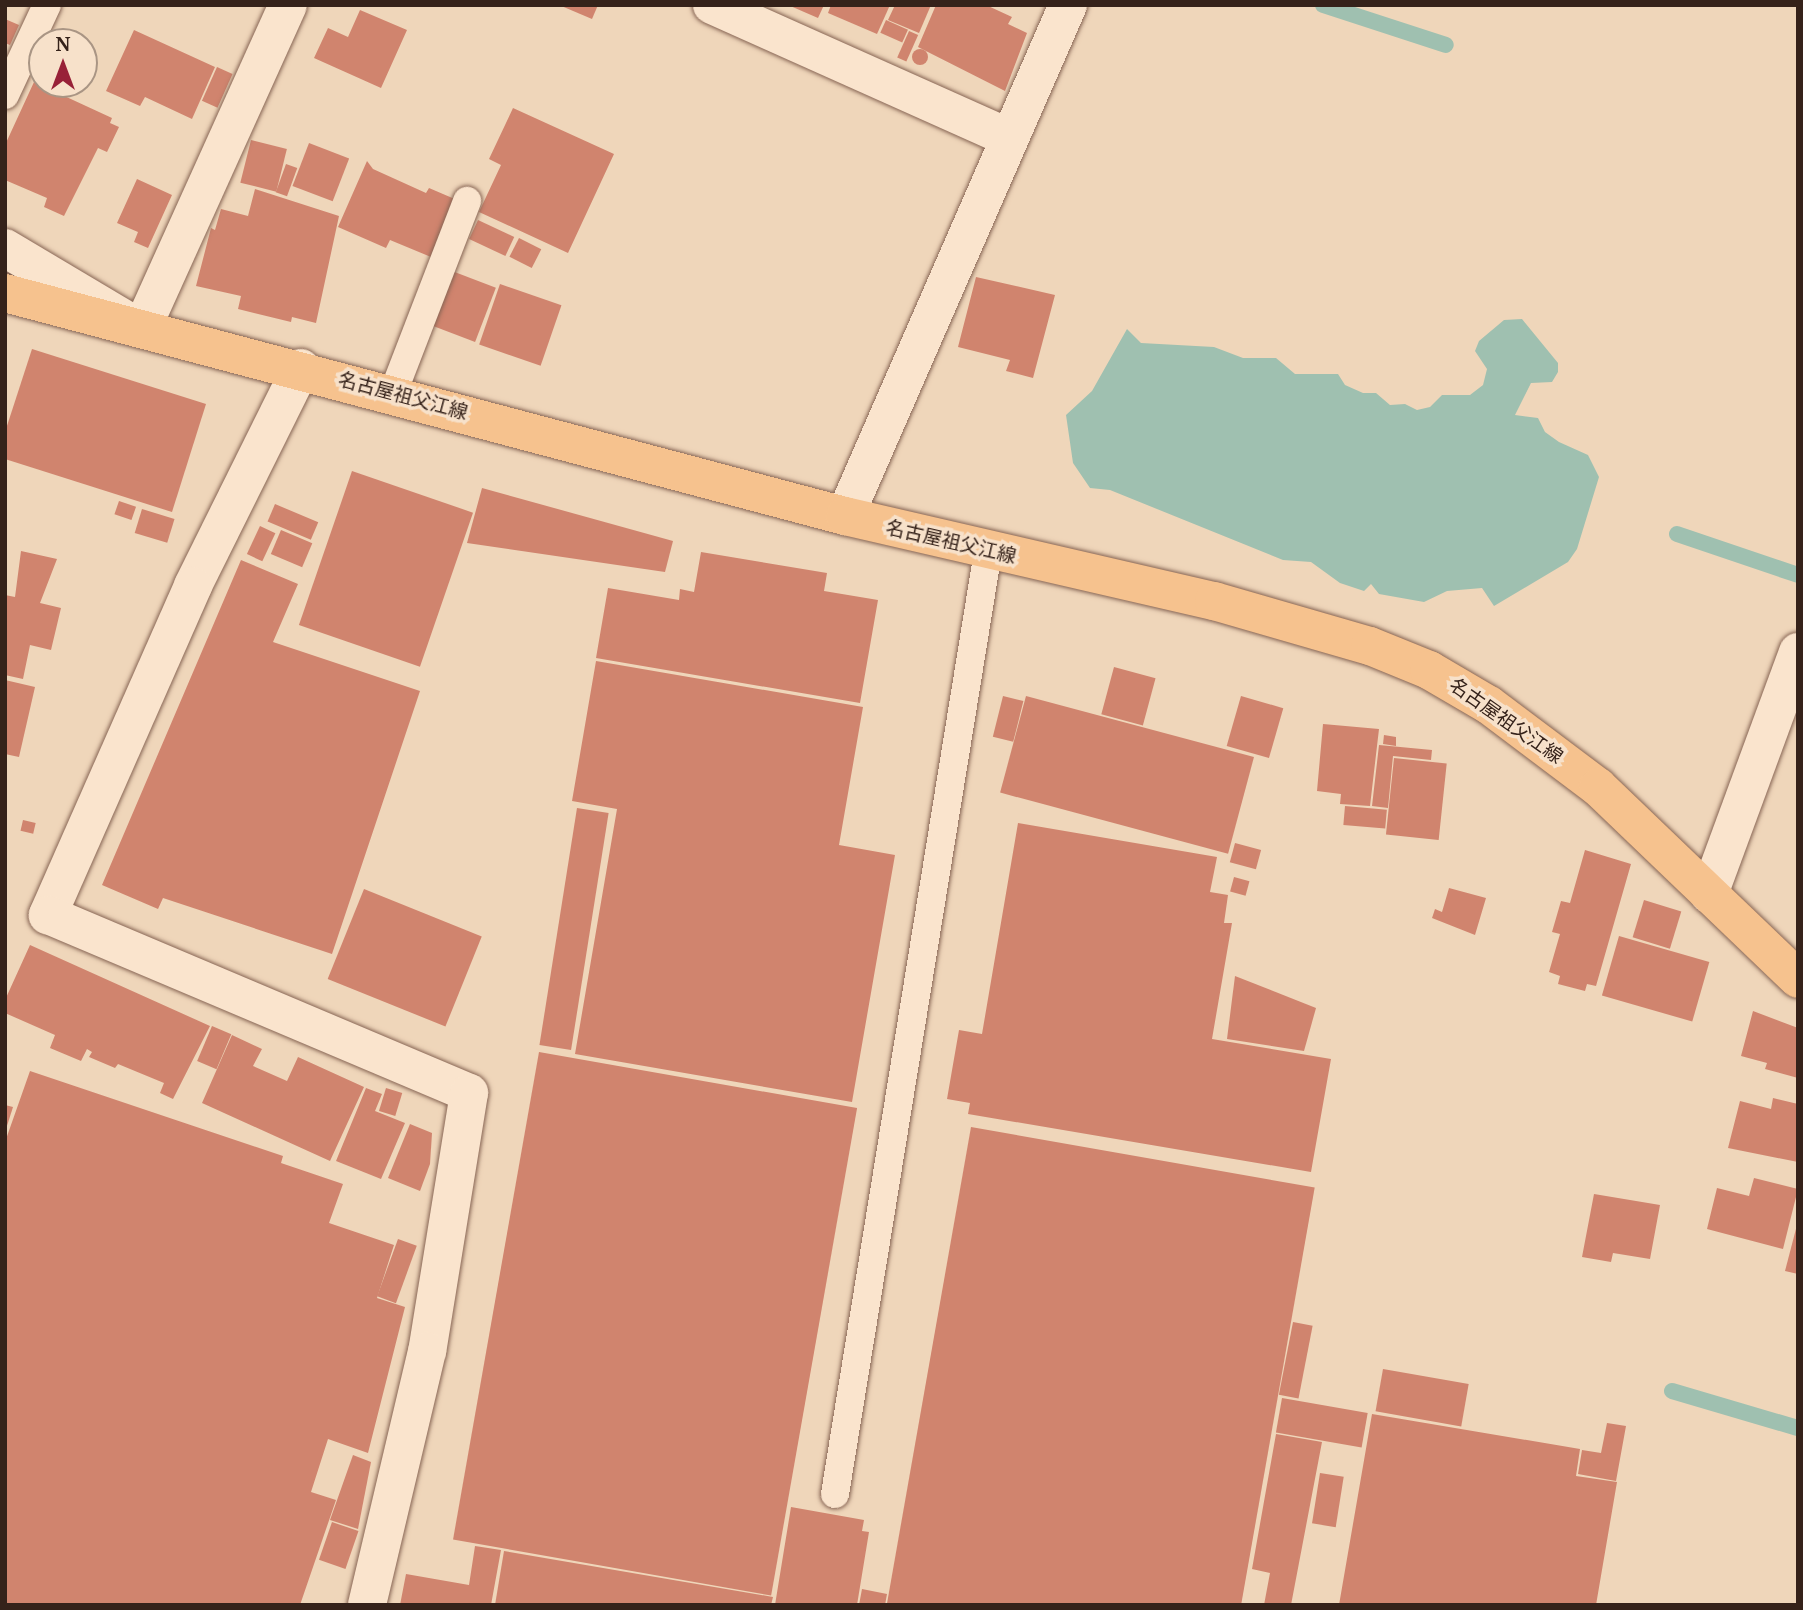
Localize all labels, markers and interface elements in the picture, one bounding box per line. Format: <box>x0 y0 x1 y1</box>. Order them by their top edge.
north arrow <box>28 28 98 98</box>
text: N <box>56 31 70 57</box>
street label: 名古屋祖父江線 <box>336 368 470 424</box>
street label: 名古屋祖父江線 <box>884 516 1018 568</box>
street label: 名古屋祖父江線 <box>1445 674 1567 768</box>

